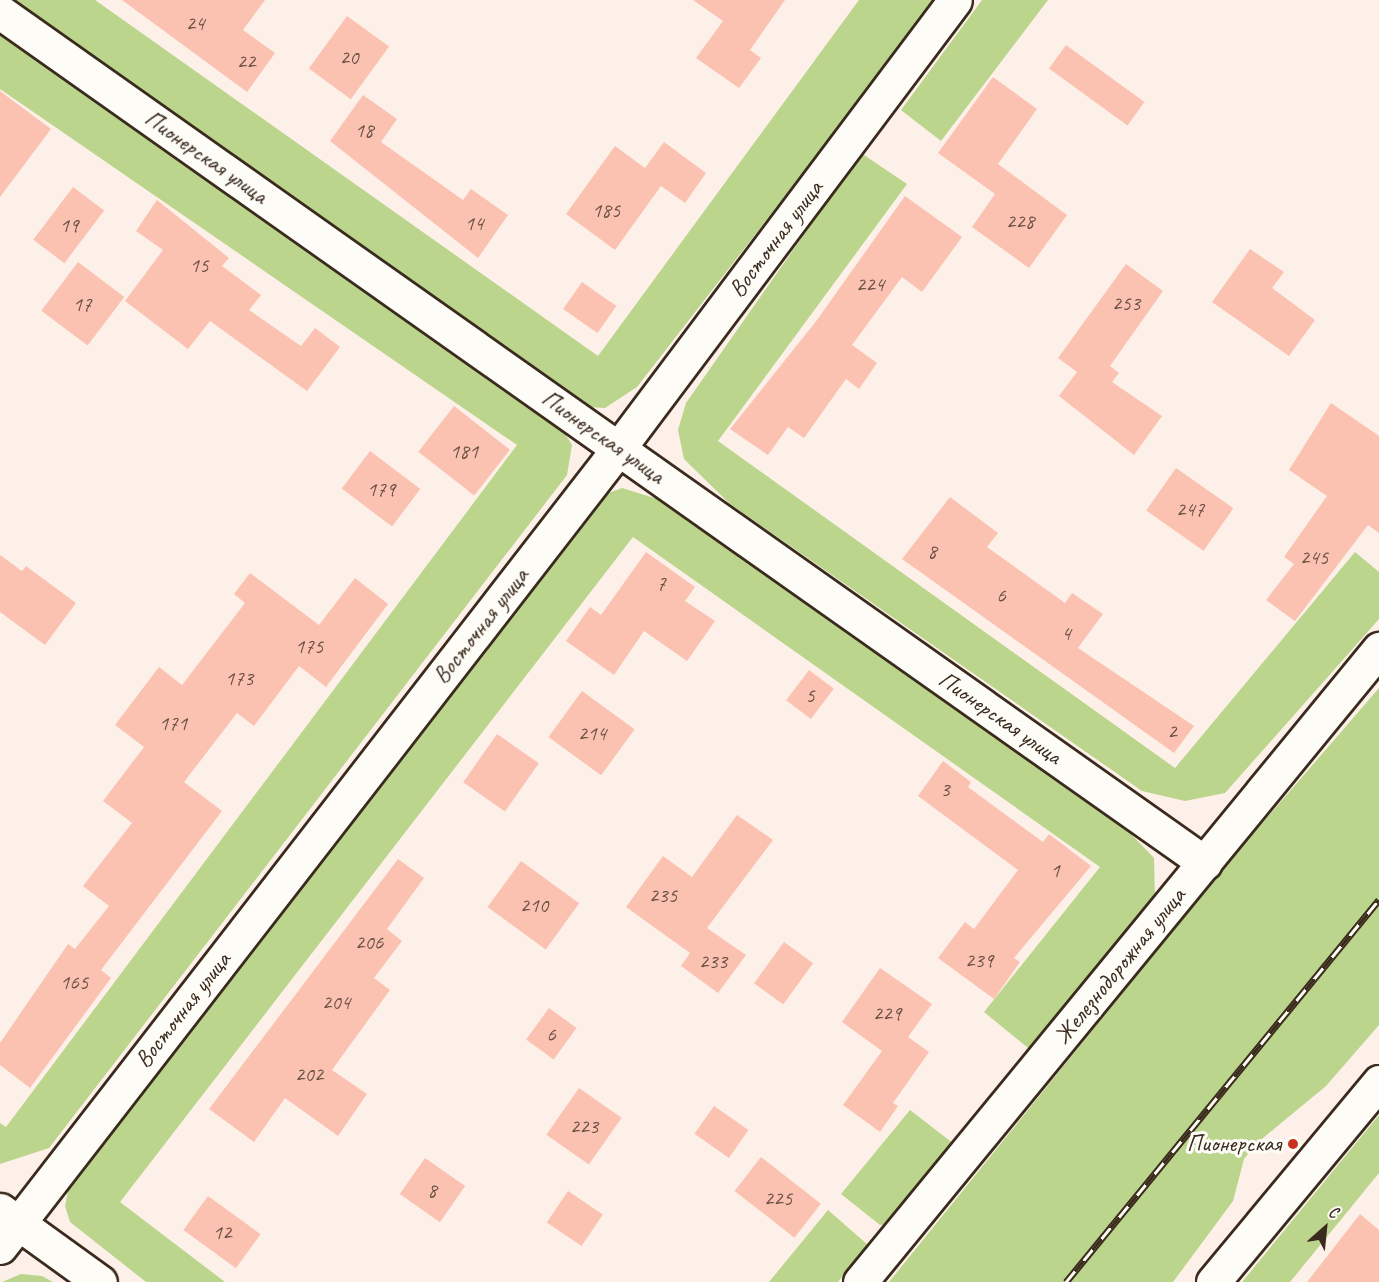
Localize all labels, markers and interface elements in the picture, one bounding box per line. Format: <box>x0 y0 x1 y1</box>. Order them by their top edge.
house number: 24 <box>186 10 204 36</box>
house number: 20 <box>340 44 358 70</box>
house number: 22 <box>237 48 255 74</box>
street label: Пионерская улица <box>138 103 274 211</box>
house number: 18 <box>355 117 373 143</box>
street label: Восточная улица <box>722 174 830 304</box>
house number: 185 <box>592 197 620 223</box>
house number: 228 <box>1006 208 1034 234</box>
house number: 14 <box>465 210 483 236</box>
house number: 19 <box>60 212 78 238</box>
house number: 15 <box>190 252 208 278</box>
house number: 224 <box>856 271 884 297</box>
house number: 253 <box>1112 290 1140 316</box>
house number: 17 <box>73 291 91 317</box>
street label: Пионерская улица <box>535 383 671 491</box>
house number: 181 <box>450 438 478 464</box>
house number: 179 <box>367 476 395 502</box>
house number: 247 <box>1176 496 1204 522</box>
house number: 8 <box>927 538 937 564</box>
house number: 245 <box>1300 544 1328 570</box>
street label: Восточная улица <box>426 562 536 690</box>
house number: 7 <box>656 570 666 596</box>
house number: 6 <box>996 582 1006 608</box>
house number: 4 <box>1061 620 1071 646</box>
house number: 175 <box>295 633 323 659</box>
street label: Пионерская улица <box>932 664 1068 772</box>
house number: 173 <box>225 665 253 691</box>
house number: 5 <box>805 682 815 708</box>
house number: 171 <box>159 710 187 736</box>
house number: 2 <box>1167 718 1177 744</box>
house number: 214 <box>578 720 606 746</box>
house number: 3 <box>940 776 950 802</box>
house number: 1 <box>1050 857 1060 883</box>
street label: Железнодорожная улица <box>1047 881 1193 1051</box>
house number: 235 <box>649 882 677 908</box>
house number: 210 <box>520 892 548 918</box>
house number: 206 <box>355 929 383 955</box>
street label: Восточная улица <box>128 946 238 1074</box>
house number: 239 <box>965 947 993 973</box>
house number: 233 <box>699 948 727 974</box>
house number: 165 <box>60 969 88 995</box>
house number: 204 <box>322 989 350 1015</box>
house number: 229 <box>873 1000 901 1026</box>
house number: 6 <box>546 1021 556 1047</box>
house number: 202 <box>295 1061 323 1087</box>
house number: 223 <box>570 1113 598 1139</box>
place label: Пионерская <box>1187 1130 1281 1158</box>
marker: Пионерская <box>1286 1137 1300 1151</box>
house number: 8 <box>427 1177 437 1203</box>
house number: 225 <box>764 1185 792 1211</box>
north arrow <box>1295 1198 1355 1258</box>
text: С <box>1325 1201 1341 1223</box>
house number: 12 <box>213 1219 231 1245</box>

